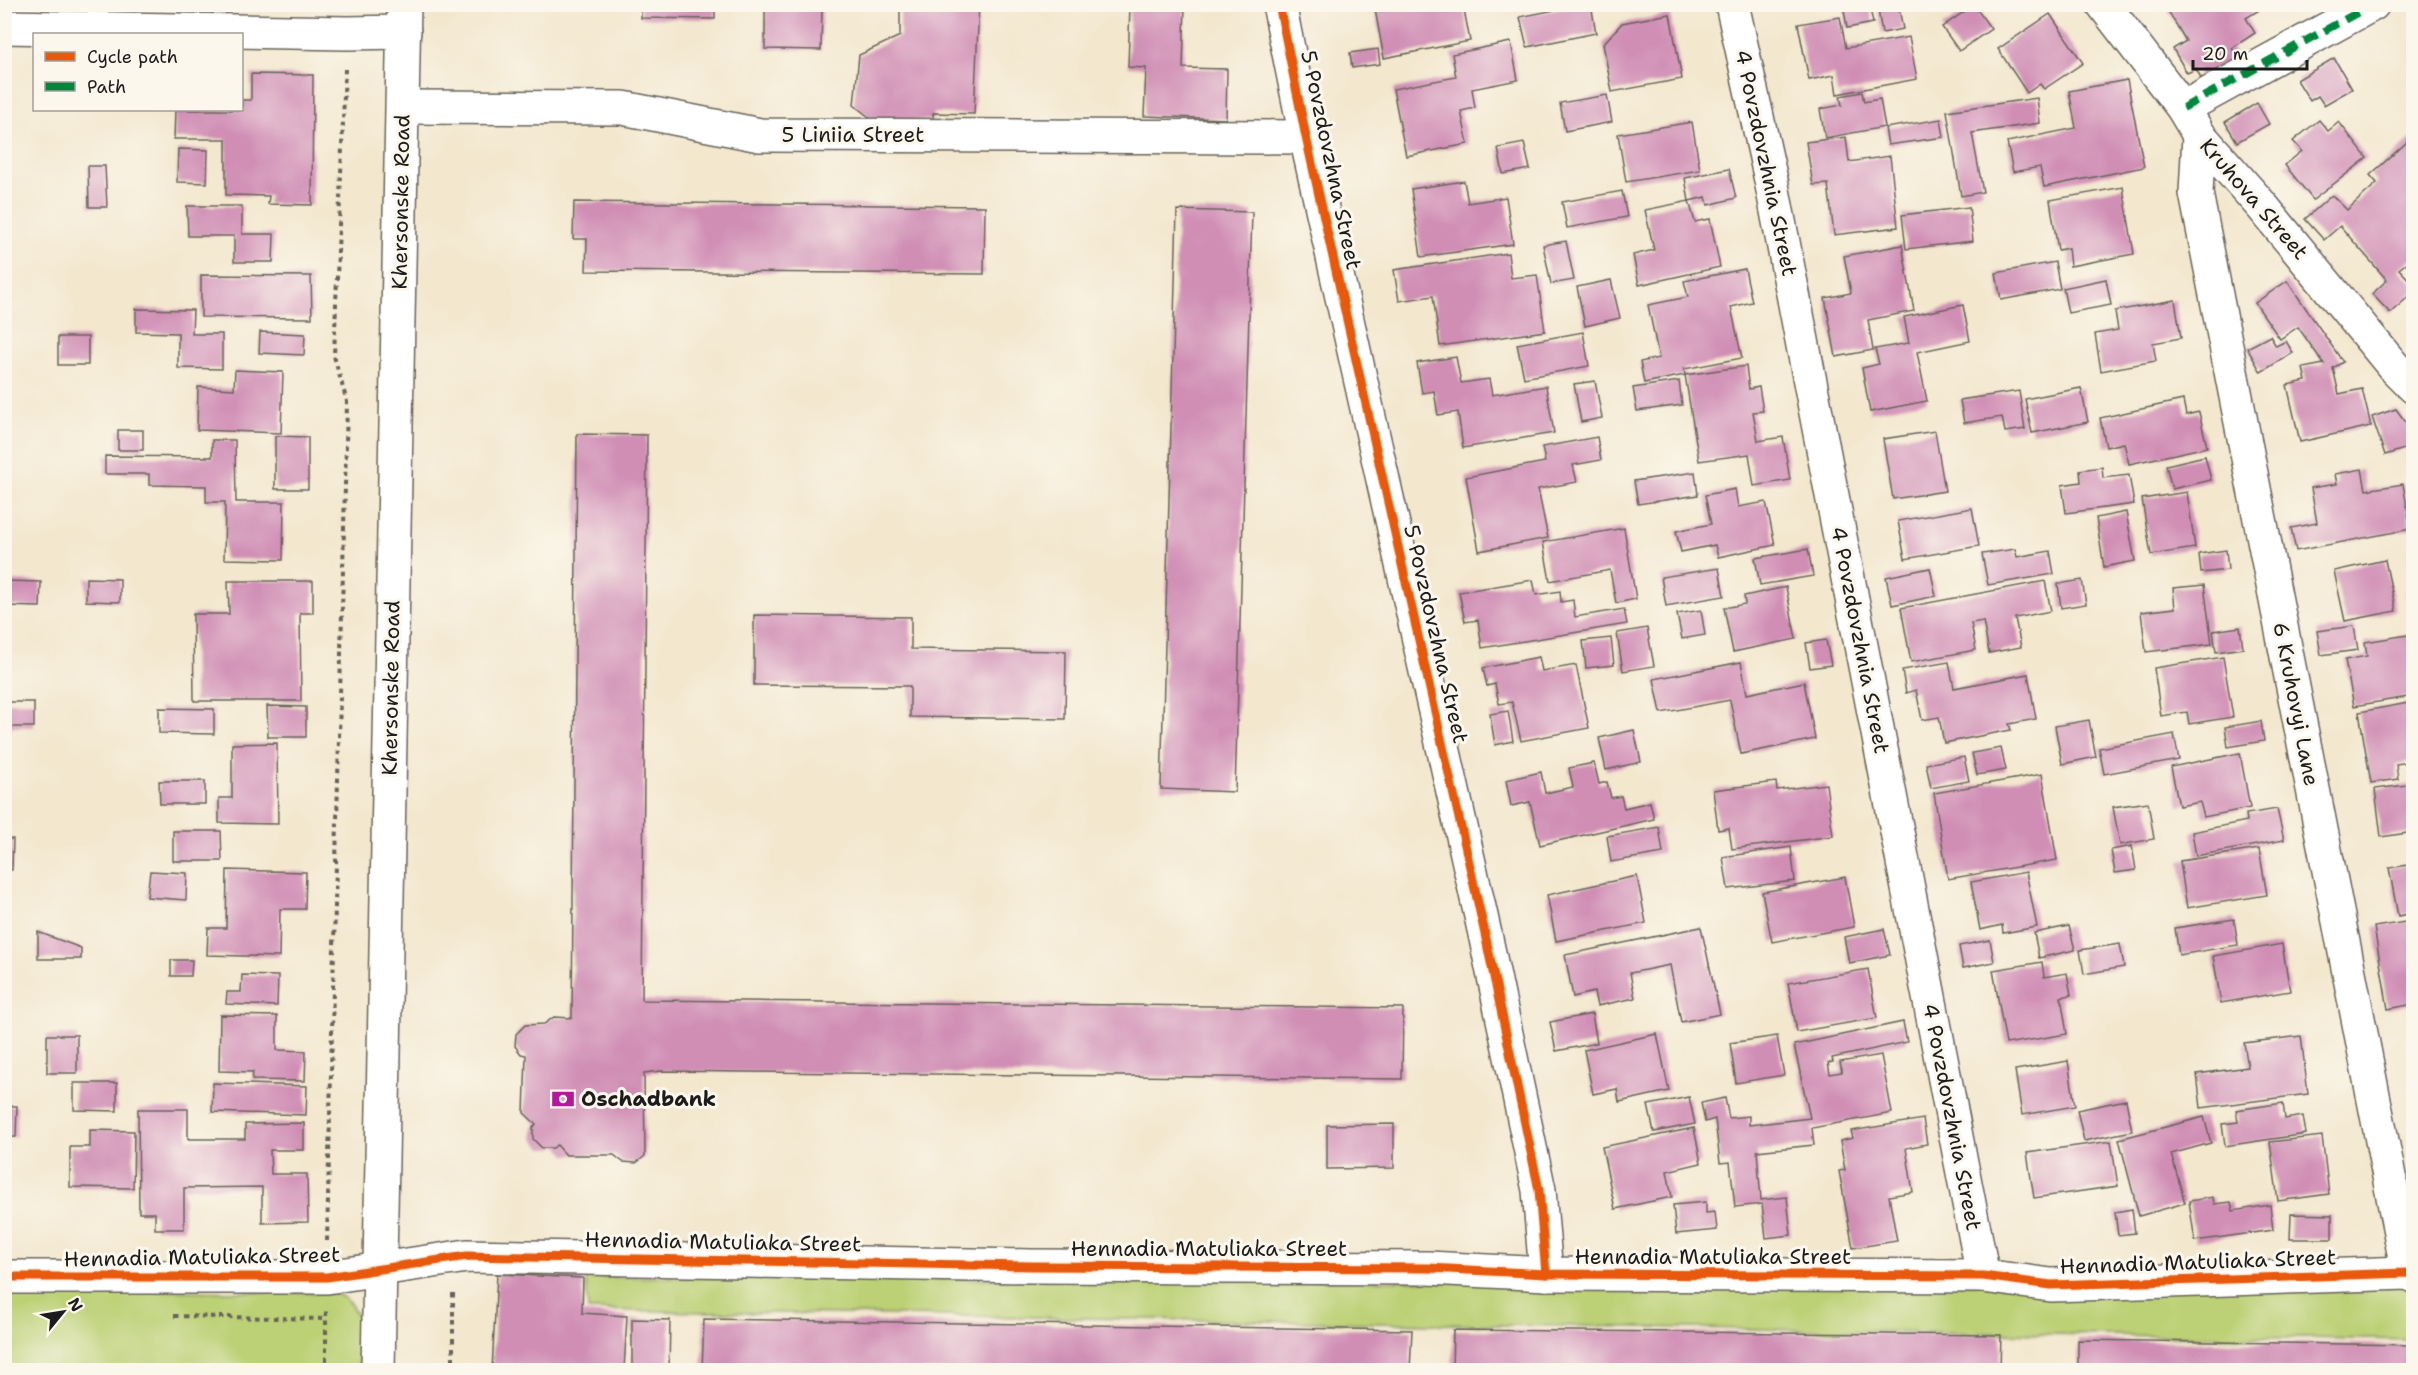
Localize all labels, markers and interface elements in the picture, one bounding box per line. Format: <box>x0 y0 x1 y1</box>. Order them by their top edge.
legend <box>33 33 243 111</box>
scale bar <box>2193 33 2307 71</box>
text: 20 m <box>2202 42 2248 66</box>
text: Cycle path <box>87 45 178 69</box>
street label: 4 Povzdovzhnia Street <box>1728 47 1804 279</box>
street label: 5 Povzdovzhna Street <box>1294 48 1368 272</box>
text: Path <box>87 75 126 99</box>
street label: Khersonske Road <box>385 114 417 290</box>
street label: 5 Liniia Street <box>782 121 924 149</box>
street label: Kruhova Street <box>2194 132 2314 266</box>
street label: 5 Povzdovzhna Street <box>1397 522 1475 746</box>
street label: 4 Povzdovzhnia Street <box>1824 524 1896 756</box>
street label: Khersonske Road <box>375 600 407 776</box>
street label: 6 Kruhovyi Lane <box>2266 620 2326 788</box>
street label: 4 Povzdovzhnia Street <box>1916 1001 1988 1233</box>
place label: Oschadbank <box>581 1085 716 1113</box>
bank icon: Oschadbank <box>550 1086 576 1112</box>
street label: Hennadia Matuliaka Street <box>584 1226 862 1258</box>
street label: Hennadia Matuliaka Street <box>1071 1235 1347 1263</box>
street label: Hennadia Matuliaka Street <box>63 1241 341 1273</box>
street label: Hennadia Matuliaka Street <box>1575 1243 1851 1271</box>
street label: Hennadia Matuliaka Street <box>2059 1243 2337 1281</box>
north arrow <box>33 1282 93 1342</box>
text: N <box>63 1294 88 1315</box>

